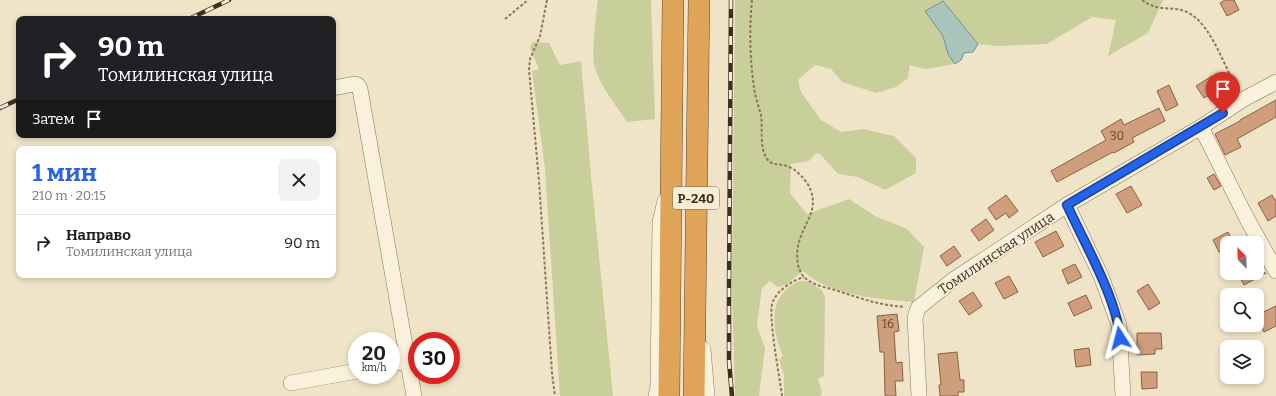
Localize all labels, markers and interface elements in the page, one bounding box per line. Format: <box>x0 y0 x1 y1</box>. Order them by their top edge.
text: 90 m <box>98 30 164 63</box>
icon: right <box>32 32 84 84</box>
text: Томилинская улица <box>98 64 273 86</box>
pin <box>1206 72 1240 113</box>
icon: arrive <box>1212 78 1234 100</box>
icon: arrive <box>83 108 105 130</box>
text: Затем <box>32 110 75 128</box>
house number: 30 <box>1110 129 1124 143</box>
text: 1 мин <box>32 159 97 187</box>
button: close <box>278 159 320 201</box>
road number: Р-240 <box>673 187 719 209</box>
text: 210 m · 20:15 <box>32 188 106 203</box>
street label: Томилинская улица <box>935 208 1058 299</box>
text: Направо <box>66 226 131 244</box>
icon: right <box>32 232 54 254</box>
text: 90 m <box>284 234 320 252</box>
north arrow <box>1220 236 1264 280</box>
map controls <box>1220 236 1264 384</box>
text: Томилинская улица <box>66 244 193 259</box>
button: search <box>1220 288 1264 332</box>
house number: 16 <box>882 317 894 331</box>
position arrow <box>1099 317 1141 359</box>
speed limit sign: 30 <box>408 332 460 384</box>
button: layers <box>1220 340 1264 384</box>
text: 20 <box>362 341 386 365</box>
text: km/h <box>362 362 386 374</box>

